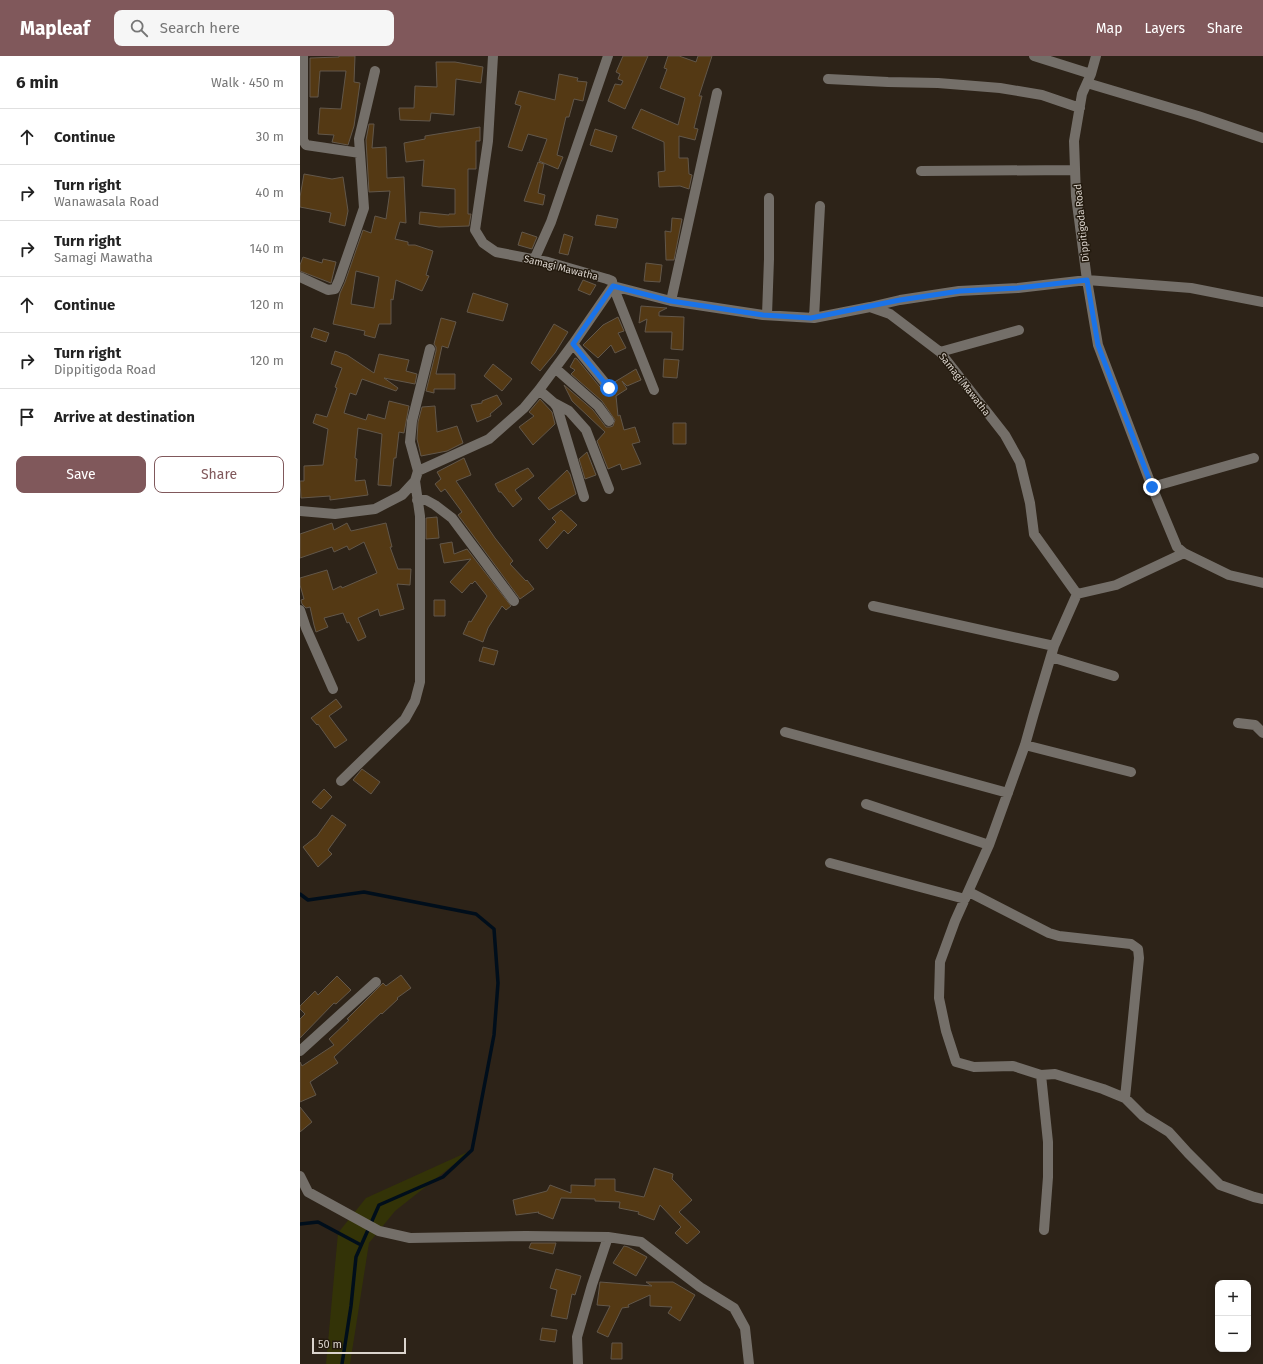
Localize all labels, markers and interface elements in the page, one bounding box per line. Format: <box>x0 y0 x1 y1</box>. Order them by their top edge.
search box <box>114 10 394 46</box>
text: Mapleaf <box>20 17 90 40</box>
icon: search <box>128 17 150 39</box>
text: Search here <box>160 19 240 37</box>
text: Map <box>1096 20 1122 37</box>
text: Layers <box>1144 20 1185 37</box>
text: Share <box>1207 20 1243 37</box>
text: 6 min <box>16 72 59 93</box>
text: Walk · 450 m <box>211 75 284 90</box>
icon: ahead <box>16 126 38 148</box>
text: Continue <box>54 128 115 146</box>
text: 30 m <box>256 129 284 144</box>
text: Turn right <box>54 176 121 194</box>
icon: right <box>16 182 38 204</box>
street label: Dippitigoda Road <box>1072 183 1092 263</box>
text: 40 m <box>255 185 284 200</box>
text: Wanawasala Road <box>54 194 159 209</box>
text: Turn right <box>54 232 121 250</box>
icon: right <box>16 238 38 260</box>
text: 140 m <box>250 241 284 256</box>
text: Samagi Mawatha <box>54 250 153 265</box>
street label: Samagi Mawatha <box>522 253 599 283</box>
icon: ahead <box>16 294 38 316</box>
text: Continue <box>54 296 115 314</box>
text: 120 m <box>250 297 284 312</box>
text: Turn right <box>54 344 121 362</box>
icon: right <box>16 350 38 372</box>
street label: Samagi Mawatha <box>936 351 992 418</box>
text: 120 m <box>250 353 284 368</box>
text: Dippitigoda Road <box>54 362 156 377</box>
route start <box>600 379 618 397</box>
icon: arrive <box>16 406 38 428</box>
text: Arrive at destination <box>54 408 195 426</box>
button: Save <box>16 456 146 493</box>
button: Share <box>154 456 284 493</box>
route end <box>1143 478 1161 496</box>
map controls <box>1215 1280 1251 1352</box>
button: + <box>1215 1280 1251 1316</box>
button: − <box>1215 1316 1251 1352</box>
scale bar <box>312 1336 406 1355</box>
text: 50 m <box>318 1338 342 1351</box>

